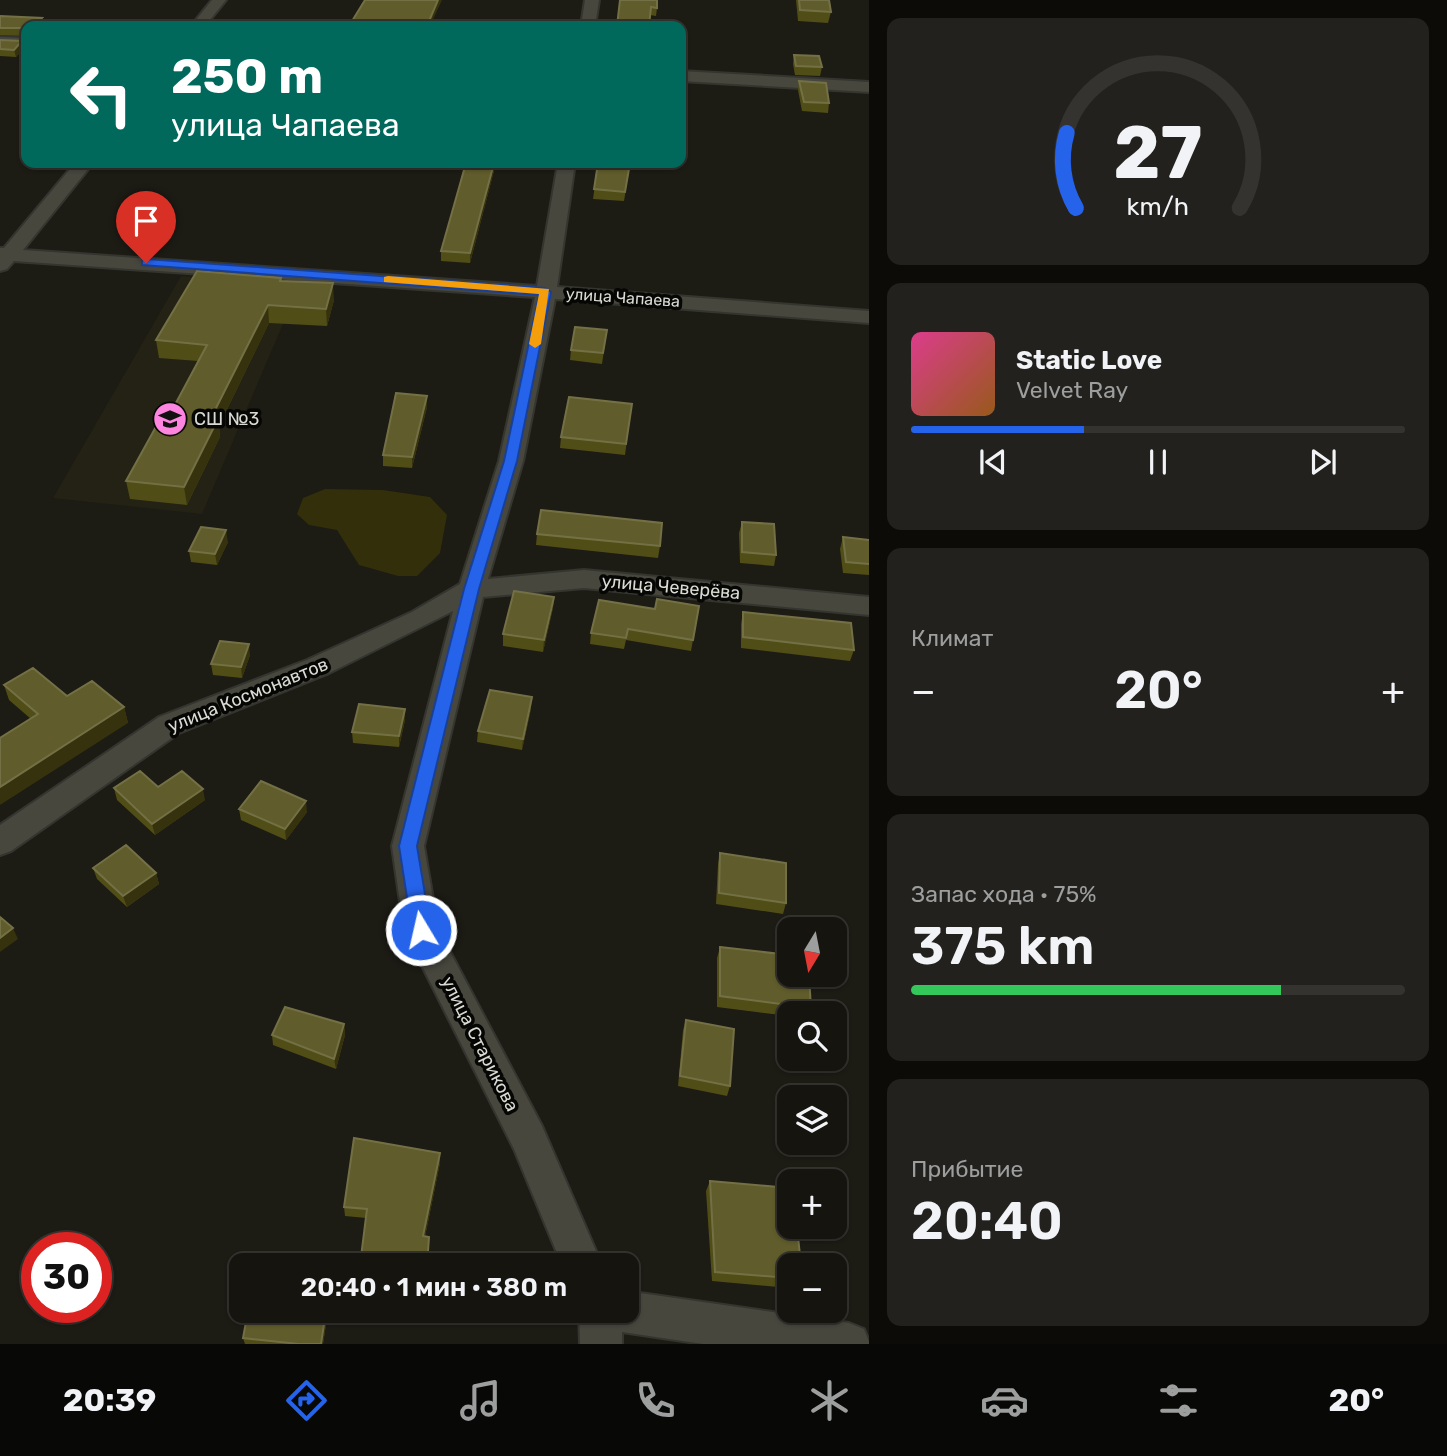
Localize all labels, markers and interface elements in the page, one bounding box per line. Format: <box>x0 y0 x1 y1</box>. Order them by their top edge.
text: 250 m <box>171 47 323 105</box>
icon: left <box>56 49 147 140</box>
text: улица Чапаева <box>171 106 400 144</box>
text: 27 <box>1113 110 1203 196</box>
pin <box>116 191 176 263</box>
text: km/h <box>1127 191 1189 220</box>
icon: arrive <box>127 202 165 240</box>
street label: улица Чапаева <box>565 284 681 311</box>
text: Static Love <box>1016 345 1162 376</box>
text: Velvet Ray <box>1016 376 1128 404</box>
school or university icon: СШ №3 <box>151 400 189 438</box>
place label: СШ №3 <box>194 408 259 430</box>
icon: previous <box>974 443 1012 481</box>
icon: pause <box>1139 443 1177 481</box>
icon: next <box>1304 443 1342 481</box>
street label: улица Чеверёва <box>601 570 741 604</box>
text: Климат <box>911 624 993 652</box>
street label: улица Космонавтов <box>165 653 331 737</box>
text: 20° <box>1114 659 1203 721</box>
text: − <box>911 668 936 714</box>
text: + <box>1381 668 1405 714</box>
text: Запас хода · 75% <box>911 880 1097 908</box>
position arrow <box>384 893 458 967</box>
text: 375 km <box>911 915 1095 977</box>
north arrow <box>777 917 847 987</box>
map controls <box>777 917 847 1323</box>
street label: улица Старикова <box>436 973 524 1115</box>
button: search <box>777 1001 847 1071</box>
button: layers <box>777 1085 847 1155</box>
text: Прибытие <box>911 1155 1023 1183</box>
button: + <box>777 1169 847 1239</box>
text: 20:40 <box>911 1190 1063 1252</box>
speed limit sign: 30 <box>21 1232 112 1323</box>
button: − <box>777 1253 847 1323</box>
text: 20:40 · 1 мин · 380 m <box>301 1272 567 1303</box>
icon: directions <box>282 1376 331 1425</box>
icon: music <box>456 1376 505 1425</box>
icon: phone <box>631 1376 680 1425</box>
icon: climate <box>805 1376 854 1425</box>
icon: car <box>980 1376 1029 1425</box>
icon: filters <box>1154 1376 1203 1425</box>
text: 20:39 <box>63 1381 156 1419</box>
text: 20° <box>1329 1381 1384 1419</box>

